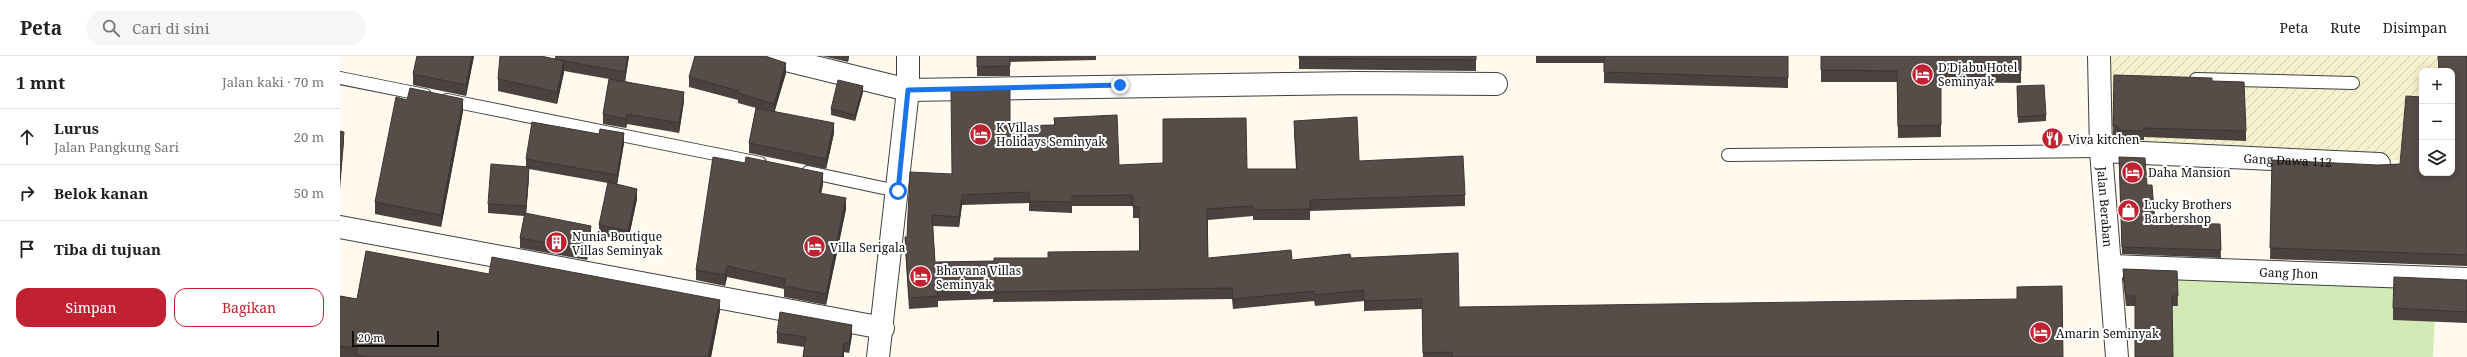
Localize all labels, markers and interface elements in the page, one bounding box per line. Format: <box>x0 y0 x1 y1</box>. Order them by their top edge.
search box <box>86 10 366 46</box>
text: Peta <box>20 15 62 41</box>
icon: search <box>100 17 122 39</box>
text: Cari di sini <box>132 18 209 38</box>
text: Peta <box>2280 18 2308 37</box>
text: Rute <box>2330 18 2361 37</box>
text: Disimpan <box>2383 18 2447 37</box>
place label: D'Djabu Hotel Seminyak <box>1938 59 2018 90</box>
hotel icon: D'Djabu Hotel Seminyak <box>1910 61 1936 87</box>
map controls <box>2419 68 2455 176</box>
button: + <box>2419 68 2455 104</box>
text: 1 mnt <box>16 71 65 94</box>
text: Jalan kaki · 70 m <box>222 73 324 91</box>
route end <box>1111 76 1129 94</box>
button: − <box>2419 104 2455 140</box>
text: Lurus <box>54 118 99 138</box>
place label: K Villas Holidays Seminyak <box>996 119 1106 150</box>
hotel icon: K Villas Holidays Seminyak <box>968 121 994 147</box>
icon: ahead <box>16 126 38 148</box>
restaurant icon: Viva kitchen <box>2040 126 2066 152</box>
text: 20 m <box>294 128 324 146</box>
place label: Viva kitchen <box>2068 131 2140 148</box>
text: Jalan Pangkung Sari <box>54 138 179 156</box>
button: layers <box>2419 140 2455 176</box>
street label: Gang Dawa 112 <box>2243 149 2332 170</box>
hotel icon: Daha Mansion <box>2120 159 2146 185</box>
place label: Daha Mansion <box>2148 164 2231 181</box>
street label: Jalan Beraban <box>2094 165 2117 248</box>
icon: right <box>16 182 38 204</box>
route start <box>889 182 907 200</box>
text: Belok kanan <box>54 183 148 203</box>
text: 50 m <box>294 184 324 202</box>
place label: Lucky Brothers Barbershop <box>2144 196 2232 227</box>
shop icon: Lucky Brothers Barbershop <box>2115 198 2141 224</box>
place label: Nunia Boutique Villas Seminyak <box>572 228 664 259</box>
building icon: Nunia Boutique Villas Seminyak <box>543 230 569 256</box>
hotel icon: Villa Serigala <box>801 234 827 260</box>
icon: arrive <box>16 238 38 260</box>
text: Tiba di tujuan <box>54 239 161 259</box>
place label: Villa Serigala <box>830 239 906 256</box>
place label: Bhavana Villas Seminyak <box>936 262 1021 293</box>
street label: Gang Jhon <box>2259 263 2319 282</box>
hotel icon: Bhavana Villas Seminyak <box>908 264 934 290</box>
button: Simpan <box>16 288 166 327</box>
button: Bagikan <box>174 288 324 327</box>
hotel icon: Amarin Seminyak <box>2027 320 2053 346</box>
place label: Amarin Seminyak <box>2056 325 2160 342</box>
scale bar <box>352 329 439 348</box>
text: 20 m <box>358 330 384 345</box>

